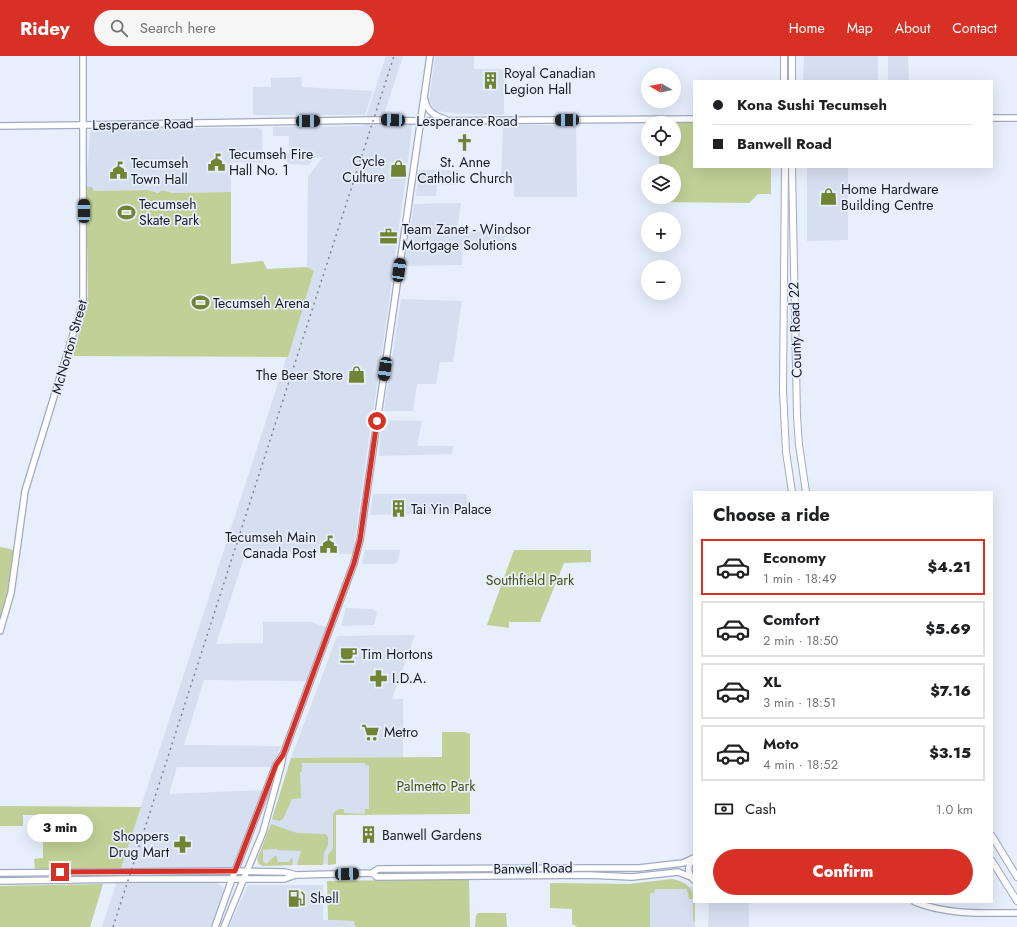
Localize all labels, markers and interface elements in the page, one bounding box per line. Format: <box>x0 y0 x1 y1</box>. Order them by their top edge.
search box <box>94 10 374 46</box>
text: Ridey <box>20 15 70 42</box>
icon: search <box>108 17 130 39</box>
text: Search here <box>140 17 216 39</box>
text: Home <box>789 18 825 38</box>
text: Map <box>847 18 873 38</box>
text: About <box>895 18 930 38</box>
text: Contact <box>952 18 997 38</box>
place label: Royal Canadian Legion Hall <box>504 63 596 99</box>
north arrow <box>641 68 681 108</box>
map controls <box>641 68 681 300</box>
building icon: Royal Canadian Legion Hall <box>481 71 501 91</box>
text: Kona Sushi Tecumseh <box>737 94 887 116</box>
street label: Lesperance Road <box>416 111 518 131</box>
street label: Lesperance Road <box>92 113 194 135</box>
car <box>381 114 405 126</box>
car <box>555 114 579 126</box>
car <box>296 115 320 127</box>
button: locate <box>641 116 681 156</box>
church icon: St. Anne Catholic Church <box>455 132 475 152</box>
text: Banwell Road <box>737 133 832 155</box>
place label: Tecumseh Fire Hall No. 1 <box>229 144 313 180</box>
place label: Cycle Culture <box>342 151 385 187</box>
public building icon: Tecumseh Fire Hall No. 1 <box>206 152 226 172</box>
place label: St. Anne Catholic Church <box>417 152 513 188</box>
place label: Tecumseh Town Hall <box>131 153 188 189</box>
shop icon: Cycle Culture <box>388 159 408 179</box>
public building icon: Tecumseh Town Hall <box>108 161 128 181</box>
button: layers <box>641 164 681 204</box>
place label: Home Hardware Building Centre <box>841 179 939 215</box>
shop icon: Home Hardware Building Centre <box>818 187 838 207</box>
place label: Tecumseh Skate Park <box>139 194 200 230</box>
car <box>78 199 90 223</box>
sports icon: Tecumseh Skate Park <box>116 202 136 222</box>
button: + <box>641 212 681 252</box>
place label: Team Zanet - Windsor Mortgage Solutions <box>402 219 531 255</box>
office icon: Team Zanet - Windsor Mortgage Solutions <box>379 227 399 247</box>
car <box>391 257 407 283</box>
button: − <box>641 260 681 300</box>
street label: County Road 22 <box>783 282 807 378</box>
sports icon: Tecumseh Arena <box>190 293 210 313</box>
place label: Tecumseh Arena <box>213 293 310 313</box>
street label: McNorton Street <box>46 297 92 397</box>
car <box>377 356 393 382</box>
place label: The Beer Store <box>256 365 343 385</box>
shop icon: The Beer Store <box>346 365 366 385</box>
route start <box>368 412 386 430</box>
building icon: Tai Yin Palace <box>388 499 408 519</box>
place label: Tai Yin Palace <box>411 499 492 519</box>
text: Choose a ride <box>713 502 830 528</box>
place label: Tecumseh Main Canada Post <box>225 527 317 563</box>
public building icon: Tecumseh Main Canada Post <box>319 535 339 555</box>
text: Economy <box>763 547 826 569</box>
icon: car <box>715 549 751 585</box>
text: $4.21 <box>927 556 971 578</box>
text: 1 min · 18:49 <box>763 569 837 588</box>
park label: Southfield Park <box>486 570 575 590</box>
text: Comfort <box>763 609 820 631</box>
icon: car <box>715 611 751 647</box>
text: $5.69 <box>926 618 971 640</box>
text: 2 min · 18:50 <box>763 631 838 650</box>
cafe icon: Tim Hortons <box>338 644 358 664</box>
place label: Tim Hortons <box>361 644 433 664</box>
pharmacy icon: I.D.A. <box>369 668 389 688</box>
place label: I.D.A. <box>392 668 427 688</box>
text: XL <box>763 671 781 693</box>
icon: car <box>715 673 751 709</box>
text: $7.16 <box>930 680 971 702</box>
text: 3 min · 18:51 <box>763 693 836 712</box>
supermarket icon: Metro <box>361 722 381 742</box>
place label: Metro <box>384 722 419 742</box>
text: Moto <box>763 733 799 755</box>
icon: car <box>715 735 751 771</box>
text: $3.15 <box>929 742 971 764</box>
text: 4 min · 18:52 <box>763 755 838 774</box>
park label: Palmetto Park <box>397 776 476 796</box>
icon: cash <box>713 798 735 820</box>
text: Cash <box>745 798 776 820</box>
text: 1.0 km <box>936 800 973 819</box>
callout: 3 min <box>27 814 93 842</box>
text: 3 min <box>43 818 77 837</box>
building icon: Banwell Gardens <box>359 825 379 845</box>
place label: Banwell Gardens <box>382 825 482 845</box>
place label: Shoppers Drug Mart <box>109 826 170 862</box>
pharmacy icon: Shoppers Drug Mart <box>172 834 192 854</box>
button: Confirm <box>713 849 973 895</box>
street label: Banwell Road <box>493 857 573 879</box>
route end <box>51 863 69 881</box>
car <box>335 868 359 880</box>
fuel station icon: Shell <box>287 888 307 908</box>
place label: Shell <box>310 888 339 908</box>

